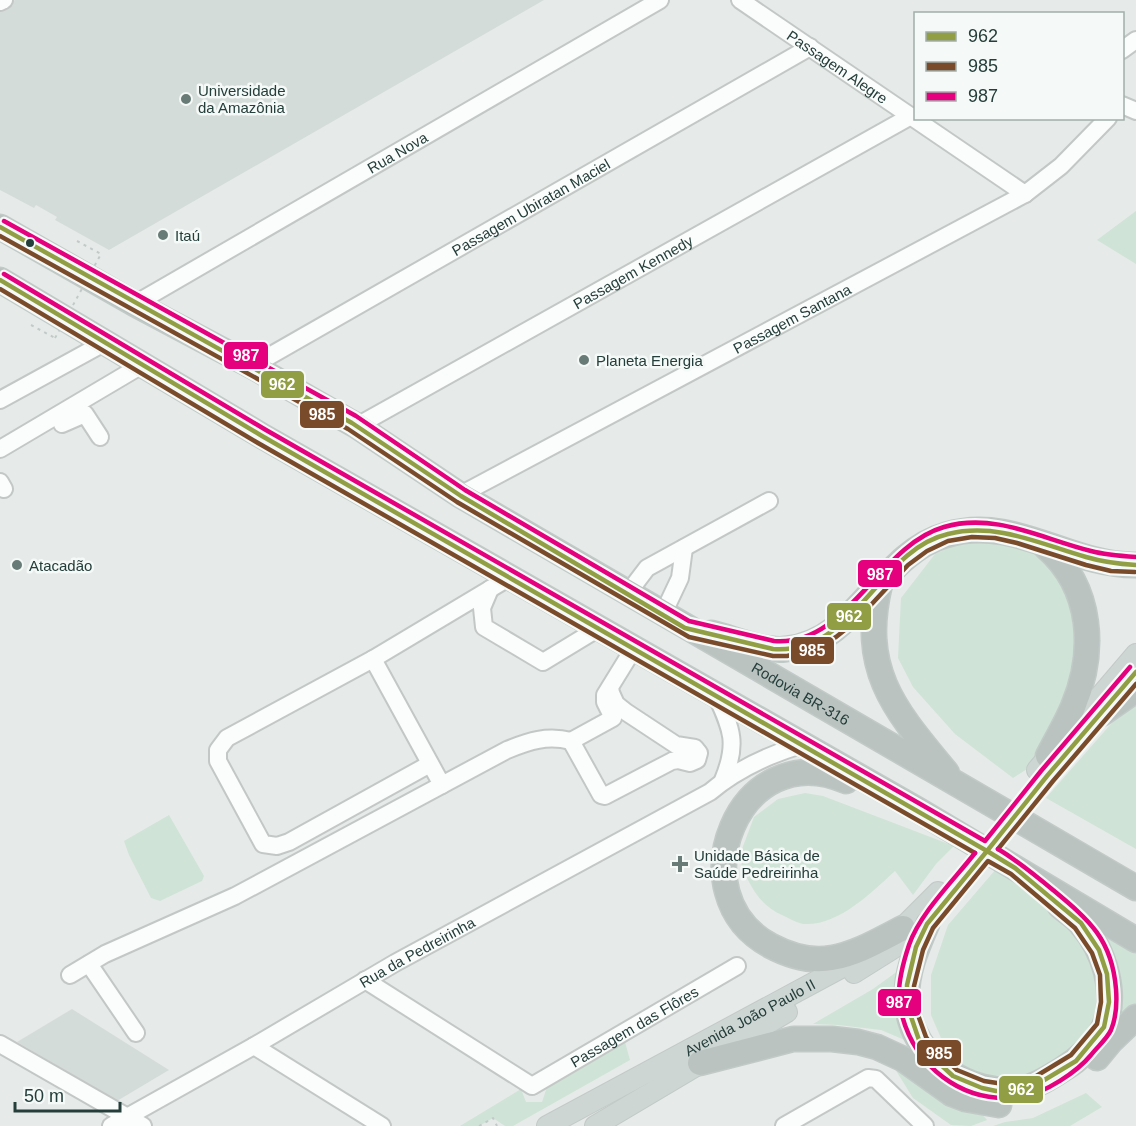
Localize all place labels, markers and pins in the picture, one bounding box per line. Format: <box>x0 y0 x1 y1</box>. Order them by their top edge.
place label: Universidade da Amazônia <box>198 82 286 116</box>
marker: Universidade da Amazônia <box>179 92 193 106</box>
place label: Itaú <box>175 227 200 244</box>
marker: Itaú <box>156 228 170 242</box>
unlabelled marker <box>24 237 36 249</box>
place label: Planeta Energia <box>596 352 703 369</box>
marker: Planeta Energia <box>577 353 591 367</box>
place label: Atacadão <box>29 557 92 574</box>
marker: Atacadão <box>10 558 24 572</box>
place label: Unidade Básica de Saúde Pedreirinha <box>694 847 820 881</box>
marker: Unidade Básica de Saúde Pedreirinha <box>671 855 689 873</box>

